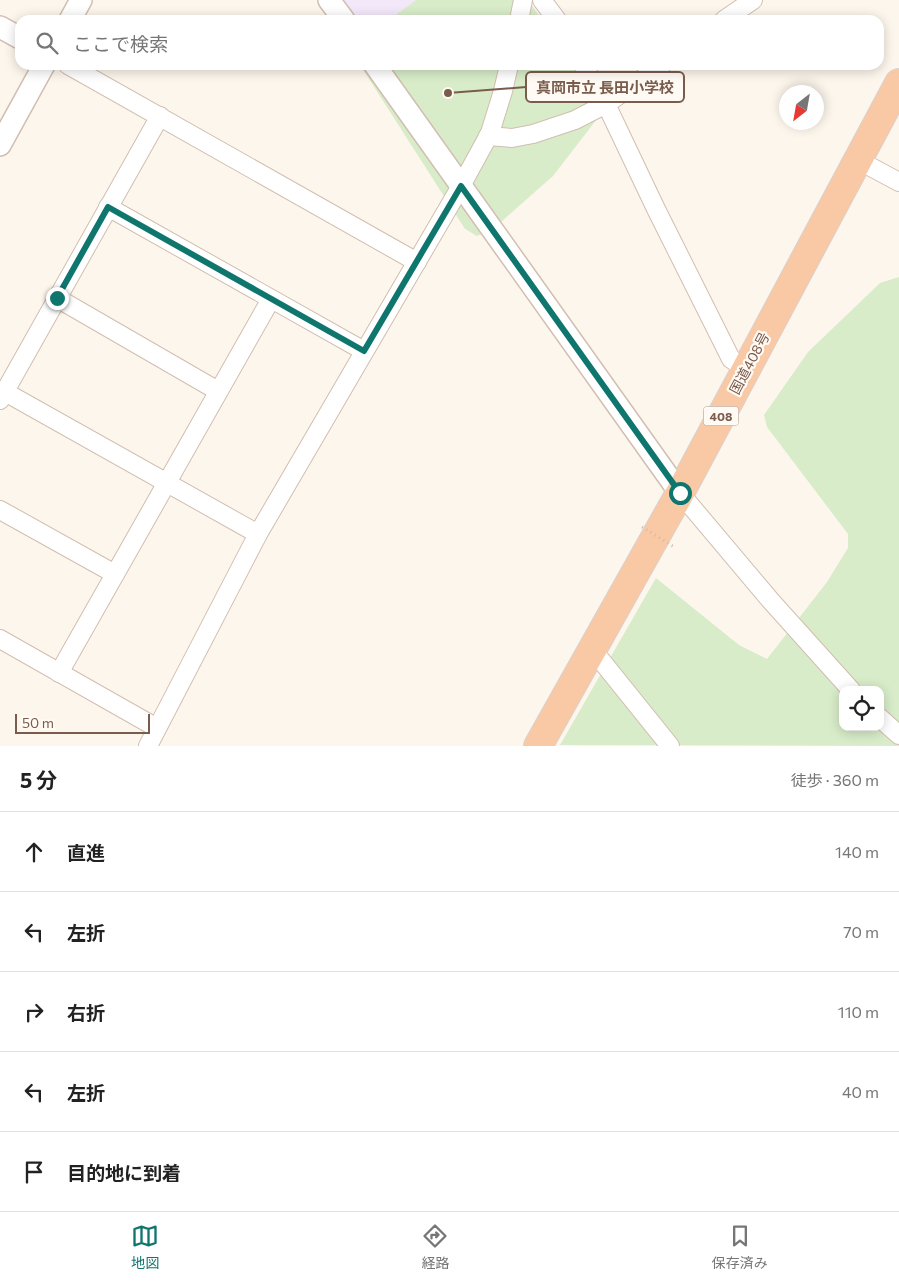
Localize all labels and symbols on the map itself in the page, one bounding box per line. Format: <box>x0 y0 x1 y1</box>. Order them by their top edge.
callout: 真岡市立 長田小学校 <box>526 72 684 102</box>
text: 真岡市立 長田小学校 <box>536 78 674 96</box>
north arrow <box>779 85 824 130</box>
route end <box>46 287 69 310</box>
street label: 国道408号 <box>726 329 772 397</box>
road number: 408 <box>704 406 738 426</box>
route start <box>669 482 692 505</box>
scale bar <box>15 711 150 734</box>

